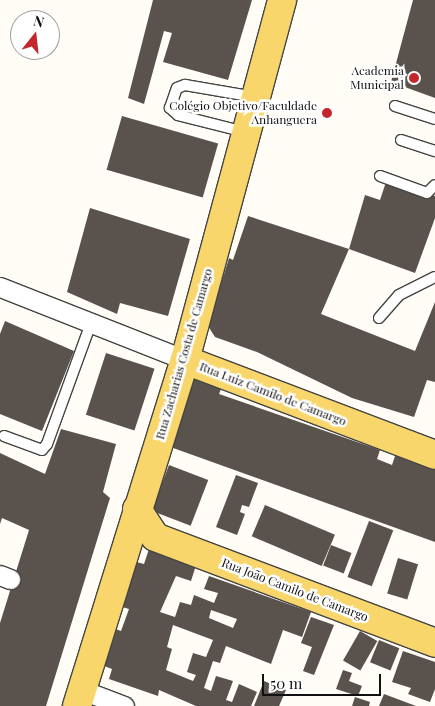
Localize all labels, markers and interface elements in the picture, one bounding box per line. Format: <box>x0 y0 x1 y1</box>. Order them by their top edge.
north arrow <box>10 10 60 60</box>
text: N <box>32 11 46 32</box>
place label: Academia Municipal <box>350 64 404 92</box>
marker: Academia Municipal <box>408 72 420 84</box>
place label: Colégio Objetivo/Faculdade Anhanguera <box>169 99 317 127</box>
marker: Colégio Objetivo/Faculdade Anhanguera <box>321 107 333 119</box>
street label: Rua Zacharias Costa de Camargo <box>153 267 215 441</box>
street label: Rua Luiz Camilo de Camargo <box>197 359 349 429</box>
street label: Rua João Camilo de Camargo <box>220 555 370 625</box>
scale bar <box>265 664 384 696</box>
text: 50 m <box>270 673 302 693</box>

